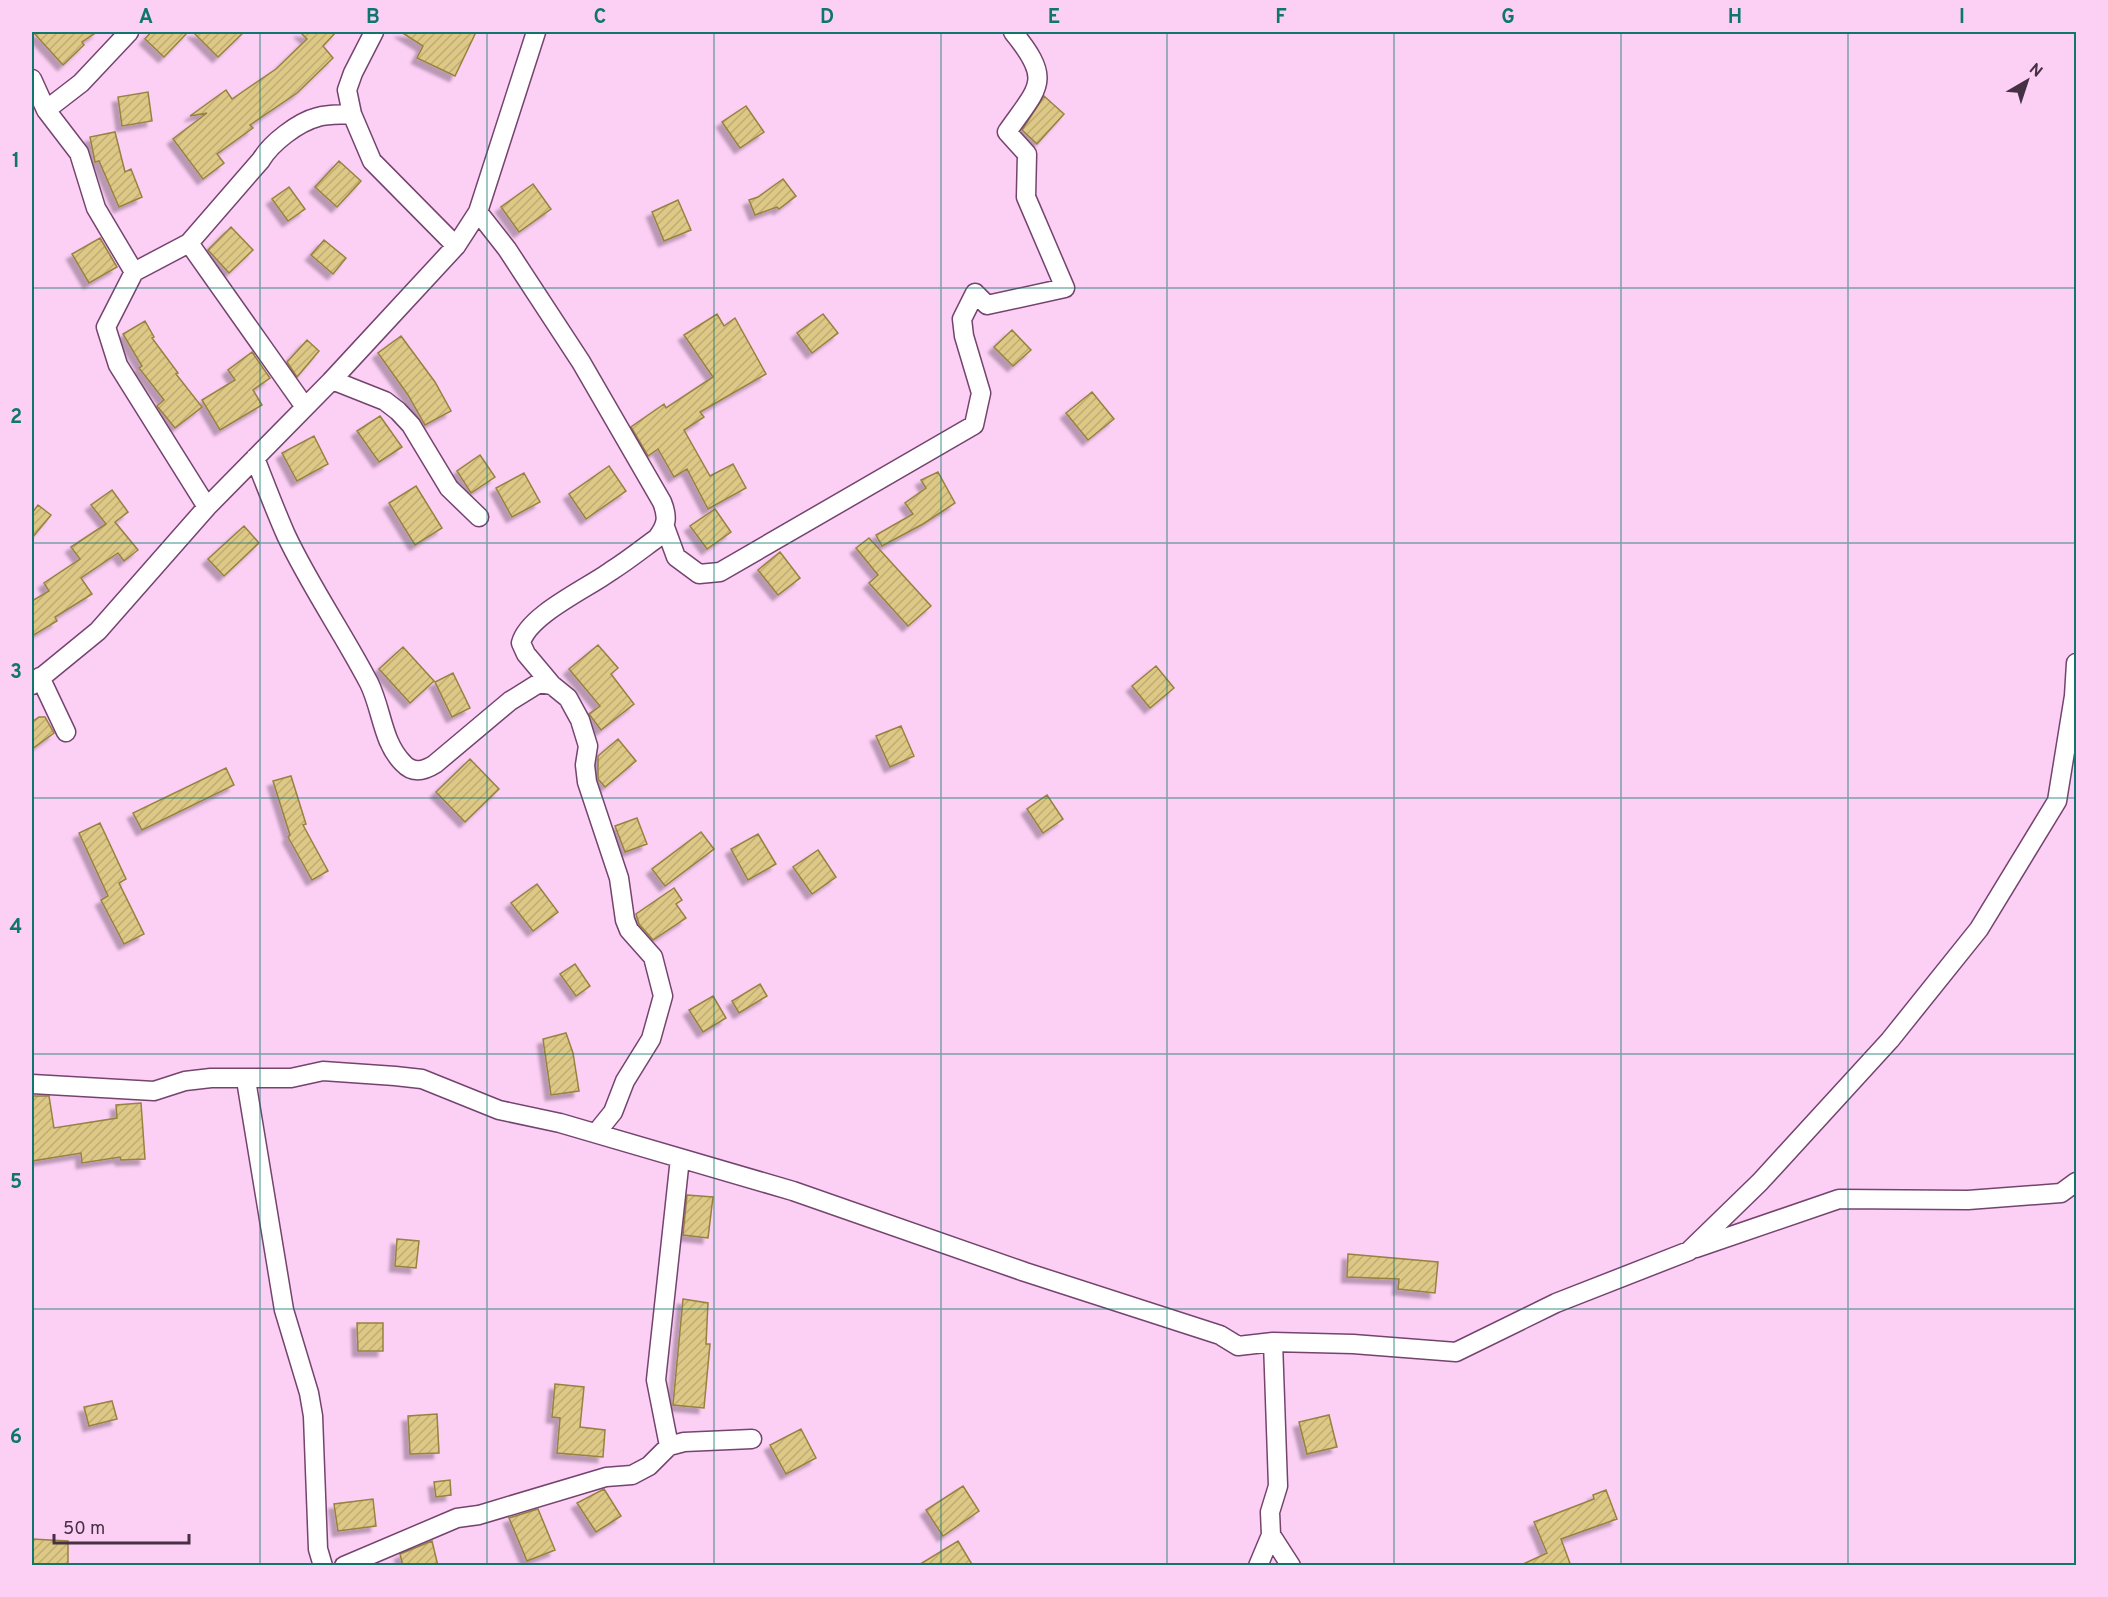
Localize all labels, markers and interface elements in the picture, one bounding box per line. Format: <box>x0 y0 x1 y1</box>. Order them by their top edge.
text: A <box>139 5 153 31</box>
text: B <box>366 5 380 31</box>
text: C <box>594 5 606 31</box>
text: D <box>820 5 834 31</box>
text: E <box>1048 5 1060 31</box>
text: F <box>1275 5 1287 31</box>
text: G <box>1501 5 1515 31</box>
text: H <box>1728 5 1742 31</box>
text: I <box>1959 5 1965 31</box>
north arrow <box>1997 51 2057 111</box>
text: N <box>2024 60 2046 82</box>
text: 1 <box>12 149 20 175</box>
text: 2 <box>10 405 22 431</box>
text: 3 <box>10 660 22 686</box>
text: 4 <box>10 915 22 941</box>
text: 5 <box>10 1170 22 1196</box>
text: 6 <box>10 1425 22 1451</box>
scale bar <box>54 1507 189 1545</box>
text: 50 m <box>63 1518 105 1541</box>

